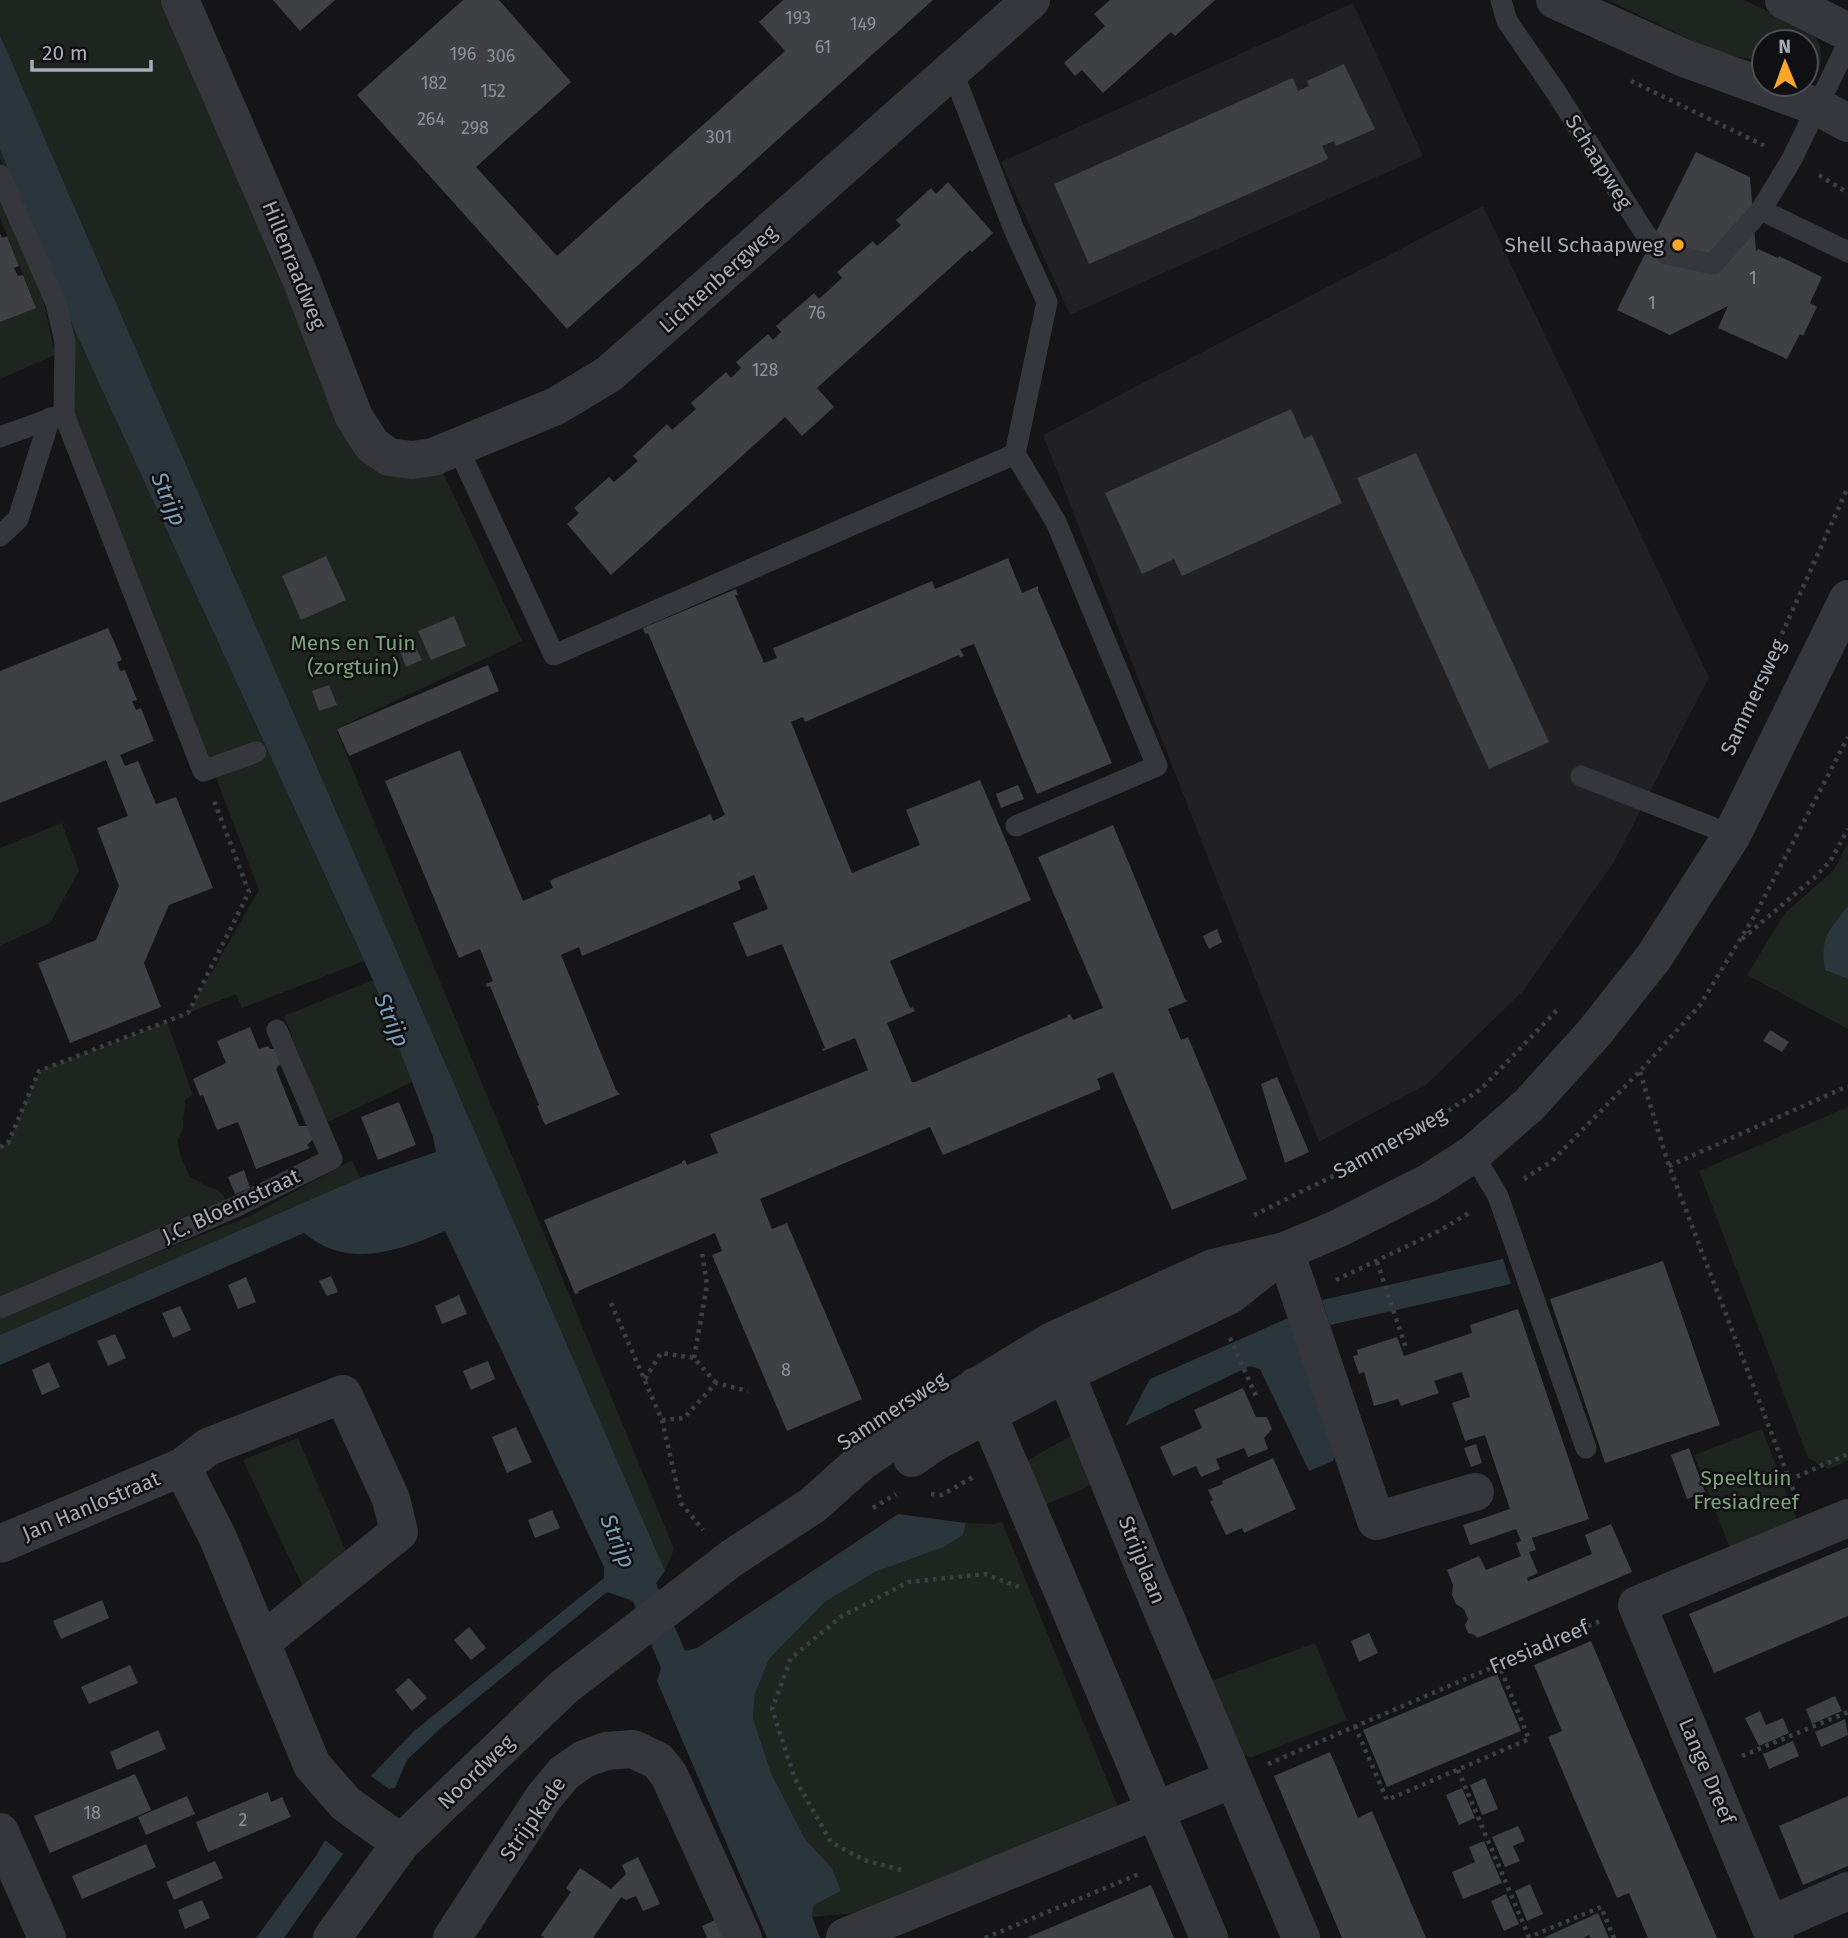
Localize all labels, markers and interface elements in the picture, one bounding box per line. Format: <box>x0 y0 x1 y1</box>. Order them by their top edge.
house number: 193 <box>785 7 811 29</box>
house number: 149 <box>850 13 876 35</box>
scale bar <box>32 28 150 72</box>
north arrow <box>1750 28 1820 98</box>
text: N <box>1778 35 1791 58</box>
house number: 61 <box>815 36 831 58</box>
text: 20 m <box>42 40 88 66</box>
house number: 196 <box>450 43 476 65</box>
house number: 306 <box>487 45 515 67</box>
house number: 182 <box>421 72 447 94</box>
house number: 152 <box>480 80 506 102</box>
house number: 264 <box>417 108 445 130</box>
street label: Schaapweg <box>1560 110 1638 214</box>
house number: 298 <box>461 117 489 139</box>
house number: 301 <box>706 126 732 148</box>
street label: Hillenraadweg <box>256 197 332 333</box>
street label: Lichtenbergweg <box>654 219 782 339</box>
place label: Shell Schaapweg <box>1505 232 1664 258</box>
marker: Shell Schaapweg <box>1670 237 1686 253</box>
house number: 1 <box>1749 267 1757 289</box>
house number: 1 <box>1648 292 1656 314</box>
house number: 76 <box>808 302 826 324</box>
house number: 128 <box>752 359 778 381</box>
water label: Strijp <box>145 467 193 530</box>
park label: Mens en Tuin (zorgtuin) <box>290 630 416 680</box>
street label: Sammersweg <box>1715 635 1791 759</box>
water label: Strijp <box>368 988 416 1051</box>
street label: Sammersweg <box>1329 1101 1451 1185</box>
street label: J.C. Bloemstraat <box>158 1163 304 1249</box>
house number: 8 <box>781 1359 791 1381</box>
street label: Sammersweg <box>832 1366 952 1456</box>
street label: Jan Hanlostraat <box>18 1465 164 1547</box>
park label: Speeltuin Fresiadreef <box>1693 1465 1801 1515</box>
water label: Strijp <box>594 1509 642 1572</box>
street label: Strijplaan <box>1113 1512 1171 1608</box>
street label: Fresiadreef <box>1485 1614 1594 1680</box>
street label: Lange Dreef <box>1673 1714 1742 1830</box>
street label: Noordweg <box>432 1729 520 1815</box>
street label: Strijpkade <box>494 1772 572 1866</box>
house number: 18 <box>83 1802 101 1824</box>
house number: 2 <box>239 1809 248 1831</box>

